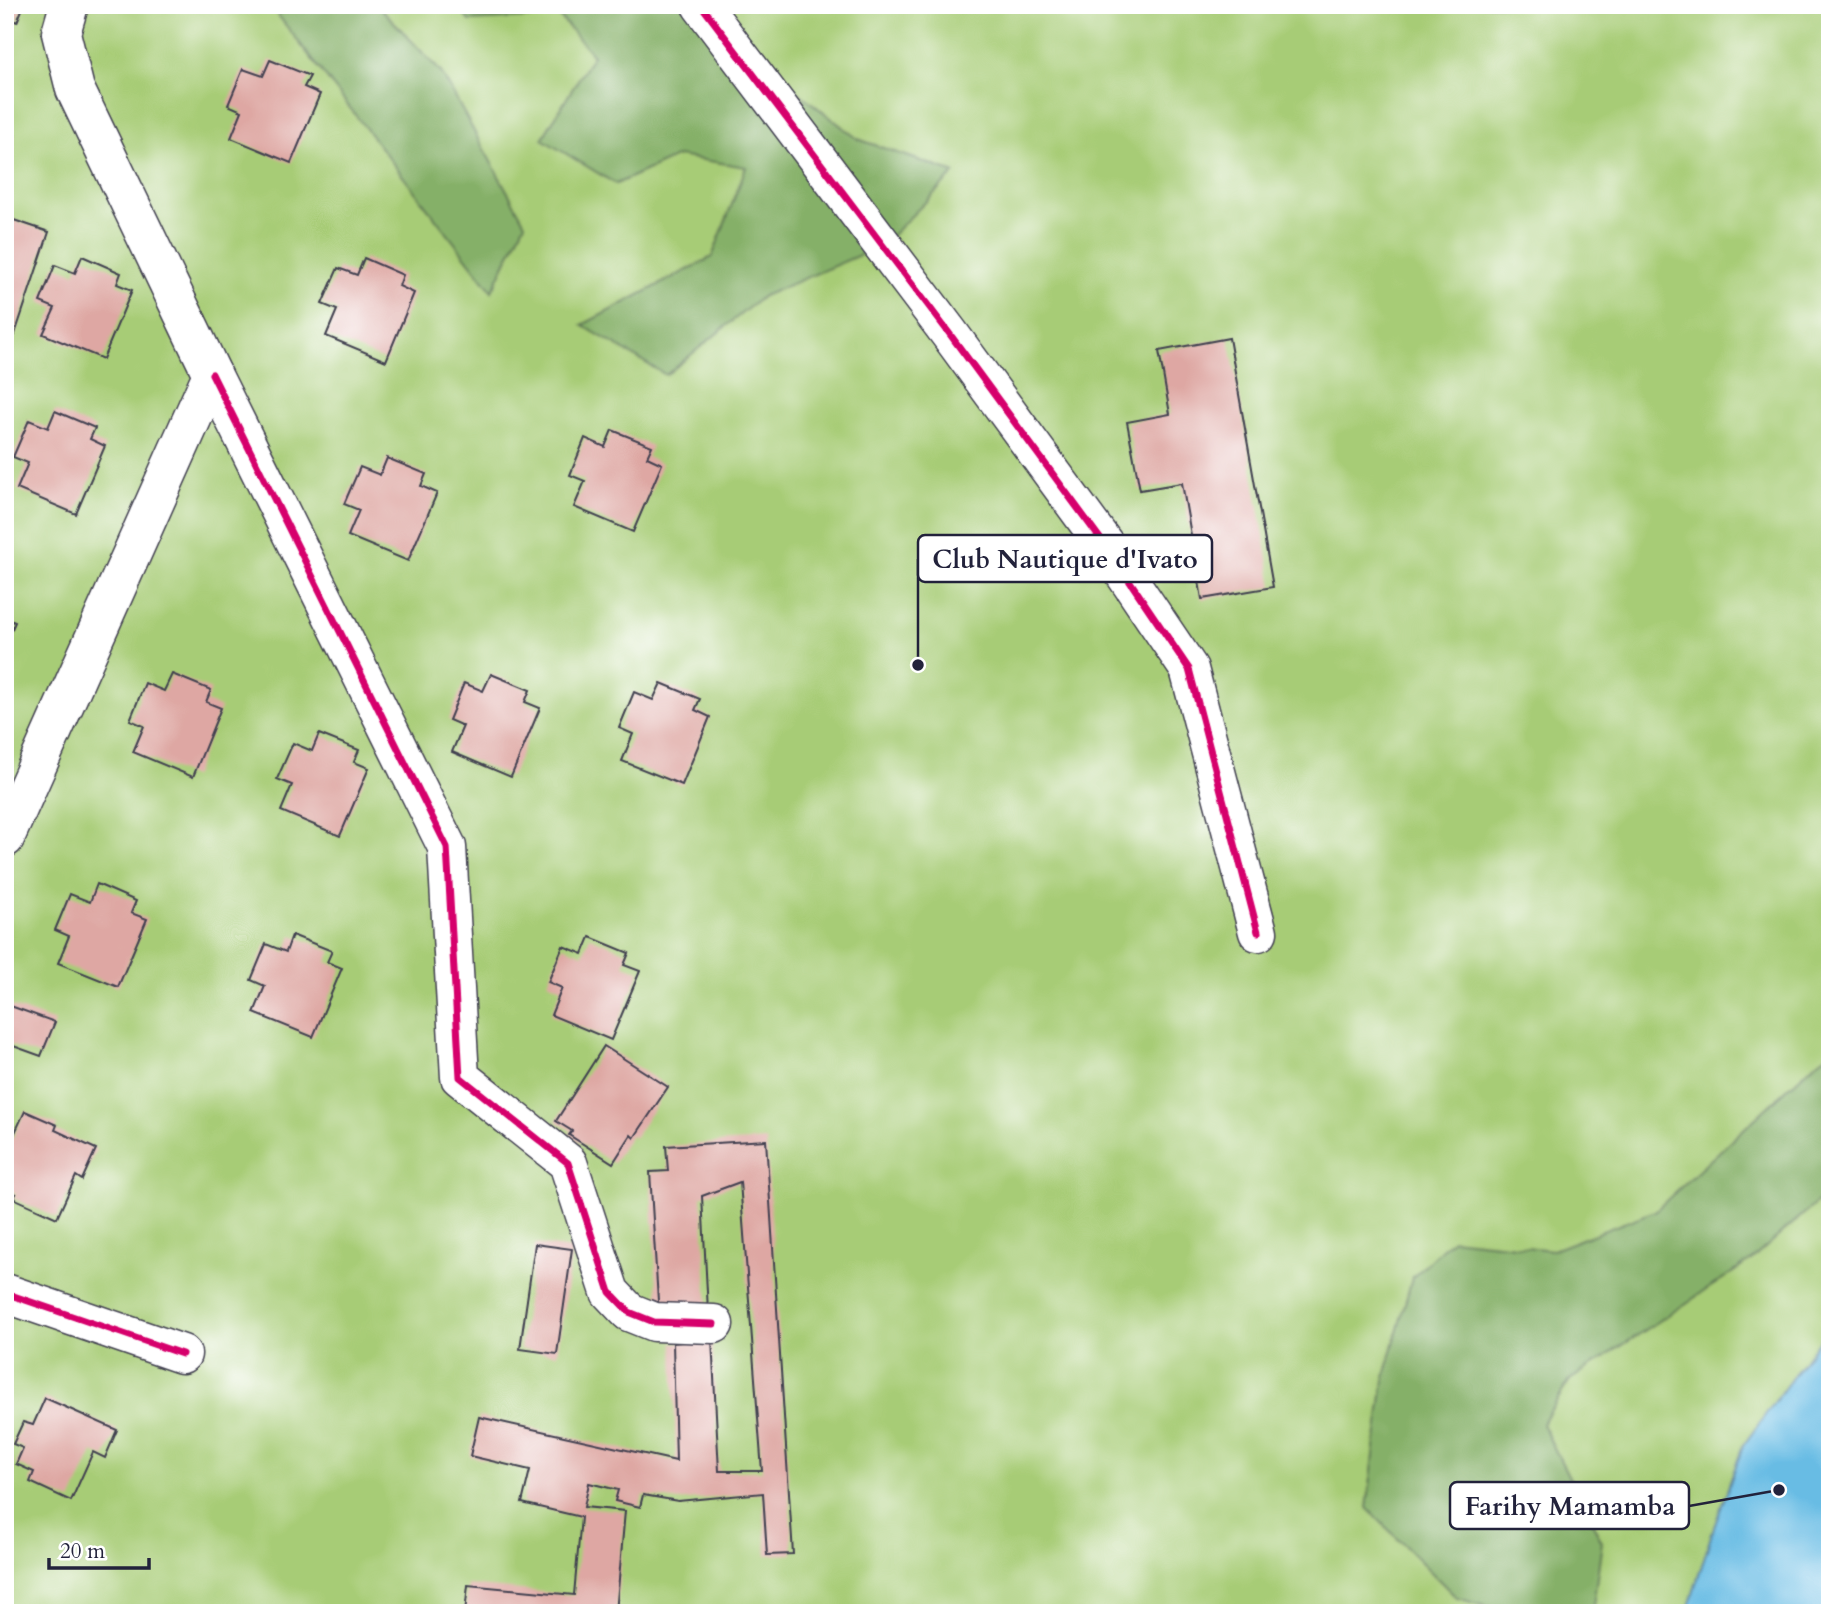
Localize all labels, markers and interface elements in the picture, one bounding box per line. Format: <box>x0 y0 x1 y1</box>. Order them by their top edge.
callout: Club Nautique d'Ivato <box>918 535 1212 582</box>
text: Club Nautique d'Ivato <box>932 542 1198 577</box>
callout: Farihy Mamamba <box>1450 1482 1689 1529</box>
text: Farihy Mamamba <box>1465 1489 1675 1524</box>
scale bar <box>49 1527 149 1571</box>
text: 20 m <box>60 1537 105 1566</box>

